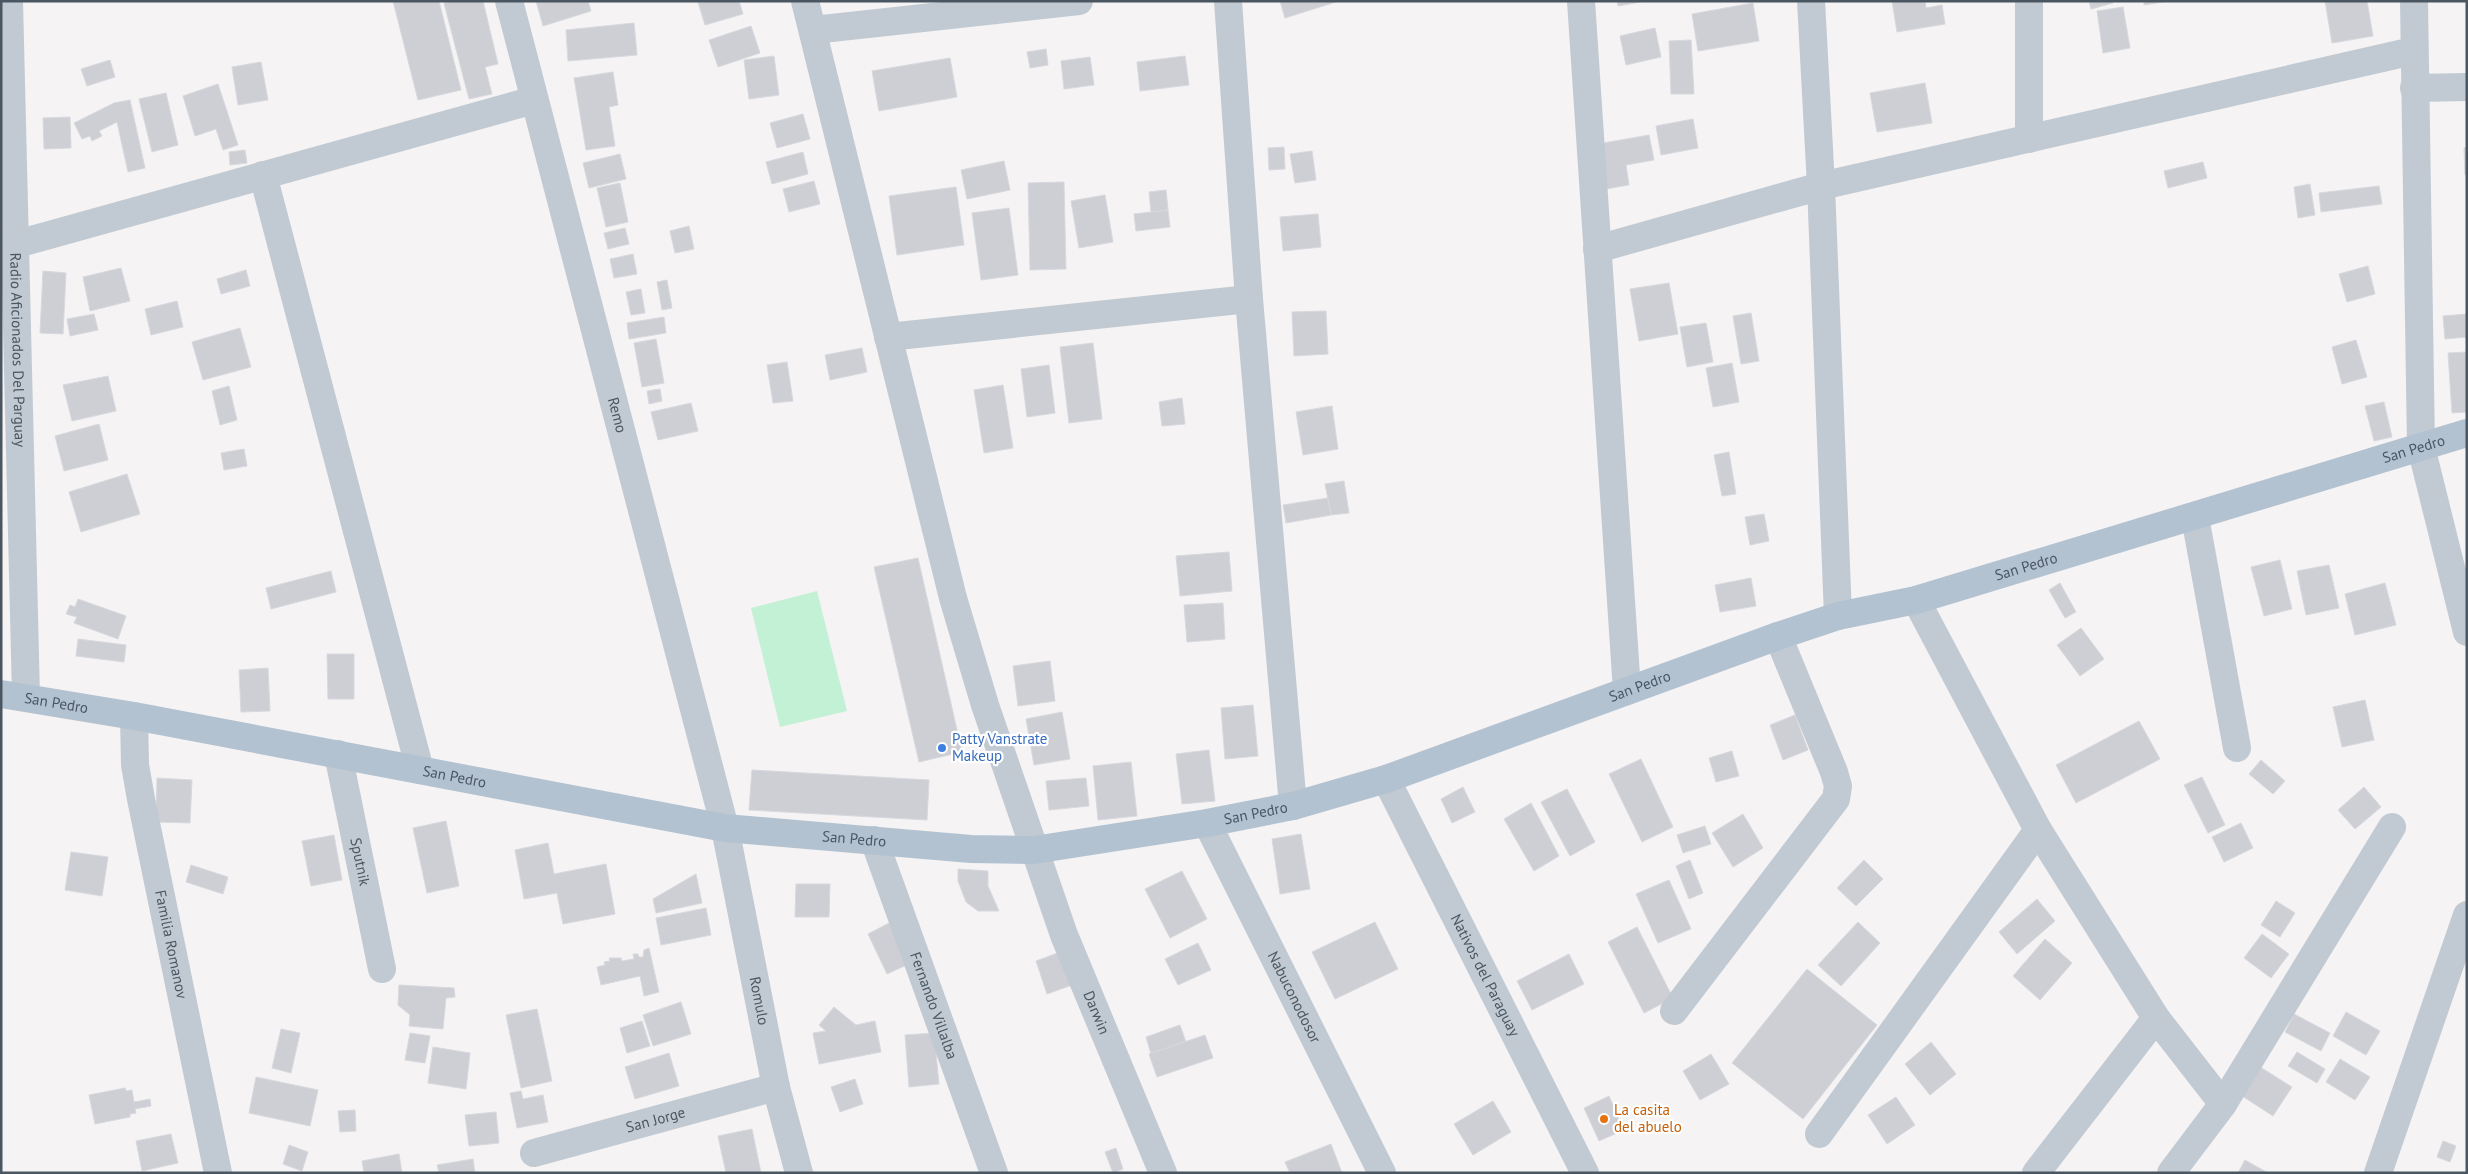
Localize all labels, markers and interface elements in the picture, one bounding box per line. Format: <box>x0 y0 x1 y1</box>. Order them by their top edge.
street label: Radio Aficionados Del Parguay <box>6 252 30 447</box>
street label: Remo <box>604 395 631 435</box>
street label: San Pedro <box>2380 430 2447 467</box>
street label: San Pedro <box>1992 548 2060 585</box>
street label: San Pedro <box>1606 666 1673 706</box>
street label: San Pedro <box>23 688 90 717</box>
place label: Patty Vanstrate Makeup <box>952 729 1047 765</box>
marker: Patty Vanstrate Makeup <box>936 742 948 754</box>
street label: San Pedro <box>421 761 488 792</box>
street label: San Pedro <box>1222 797 1289 828</box>
street label: San Pedro <box>821 826 887 851</box>
street label: Sputnik <box>346 836 375 888</box>
street label: Familia Romanov <box>151 888 192 1001</box>
street label: Nativos del Paraguay <box>1447 911 1524 1040</box>
street label: Nabuconodosor <box>1264 948 1326 1046</box>
street label: Fernando Villalba <box>906 949 962 1062</box>
street label: Romulo <box>745 975 774 1027</box>
street label: Darwin <box>1079 988 1114 1037</box>
place label: La casita del abuelo <box>1614 1100 1682 1136</box>
street label: San Jorge <box>624 1102 687 1137</box>
marker: La casita del abuelo <box>1598 1113 1610 1125</box>

